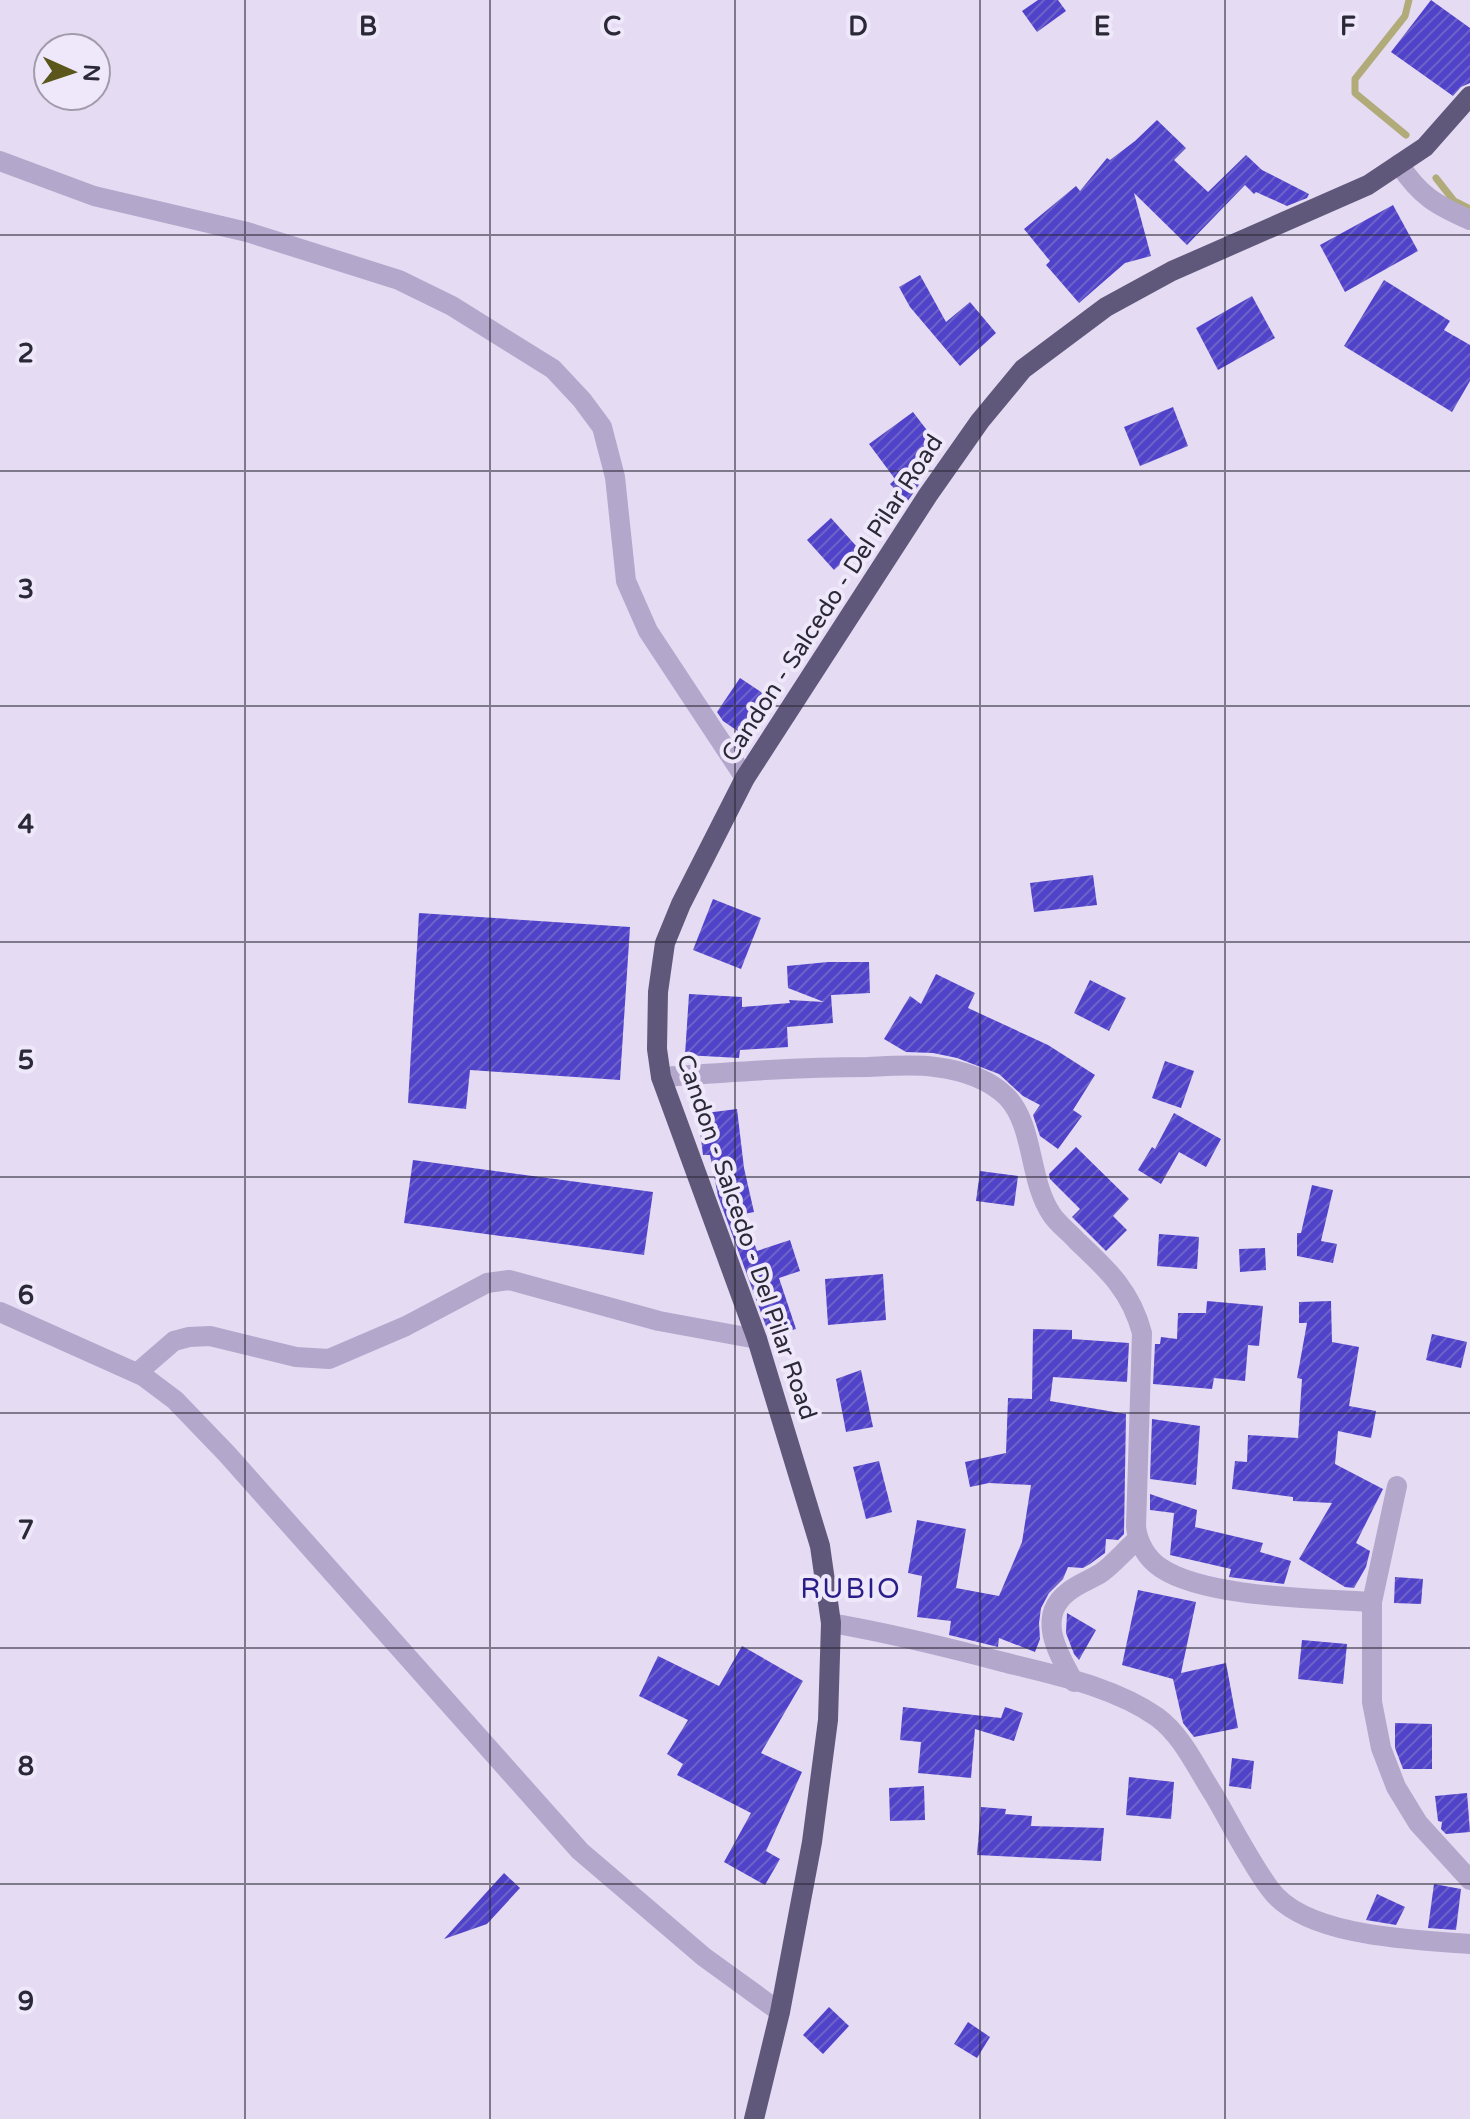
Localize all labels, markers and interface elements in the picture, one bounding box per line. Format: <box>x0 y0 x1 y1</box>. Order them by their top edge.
text: B <box>359 11 377 42</box>
text: C <box>603 11 621 42</box>
text: D <box>848 11 868 42</box>
text: E <box>1094 11 1110 42</box>
text: F <box>1340 11 1356 42</box>
north arrow <box>32 32 112 112</box>
text: N <box>78 63 104 82</box>
text: 2 <box>18 338 34 369</box>
street label: Candon - Salcedo - Del Pilar Road <box>716 429 949 767</box>
text: 3 <box>18 574 34 605</box>
text: 4 <box>18 809 34 840</box>
text: 5 <box>18 1045 34 1076</box>
street label: Candon - Salcedo - Del Pilar Road <box>670 1051 823 1424</box>
text: 6 <box>18 1280 34 1311</box>
text: 7 <box>18 1515 34 1546</box>
district label: RUBIO <box>800 1572 902 1606</box>
text: 8 <box>18 1751 34 1782</box>
text: 9 <box>18 1986 34 2017</box>

